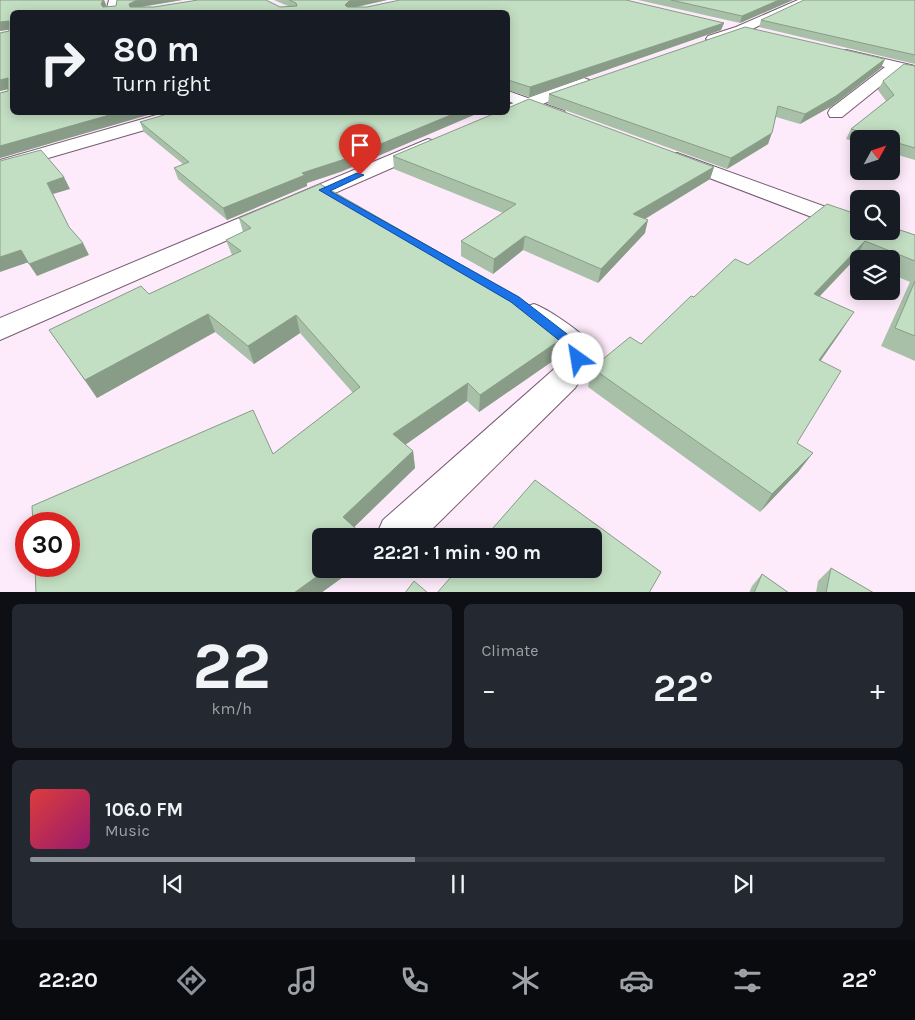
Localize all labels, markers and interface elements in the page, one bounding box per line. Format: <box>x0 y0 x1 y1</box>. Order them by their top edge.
text: 80 m <box>113 29 200 70</box>
icon: right <box>30 30 95 95</box>
text: Turn right <box>113 71 211 97</box>
pin <box>339 124 381 175</box>
north arrow <box>850 130 900 180</box>
map controls <box>850 130 900 300</box>
icon: arrive <box>346 131 374 159</box>
button: search <box>850 190 900 240</box>
button: layers <box>850 250 900 300</box>
position arrow <box>551 332 603 384</box>
speed limit sign: 30 <box>15 512 80 577</box>
text: 22:21 · 1 min · 90 m <box>373 542 541 564</box>
text: 22 <box>192 628 271 704</box>
text: Climate <box>482 641 539 660</box>
text: 22° <box>653 666 714 711</box>
text: − <box>482 673 496 706</box>
text: + <box>870 673 885 706</box>
text: km/h <box>211 699 252 718</box>
text: 106.0 FM <box>105 799 183 821</box>
text: Music <box>105 821 150 840</box>
icon: previous <box>159 870 187 898</box>
icon: pause <box>444 870 472 898</box>
icon: next <box>729 870 757 898</box>
icon: directions <box>174 963 209 998</box>
icon: music <box>285 963 320 998</box>
icon: phone <box>397 963 432 998</box>
icon: climate <box>508 963 543 998</box>
icon: car <box>619 963 654 998</box>
icon: filters <box>730 963 765 998</box>
text: 22:20 <box>38 967 98 993</box>
text: 22° <box>842 967 877 993</box>

